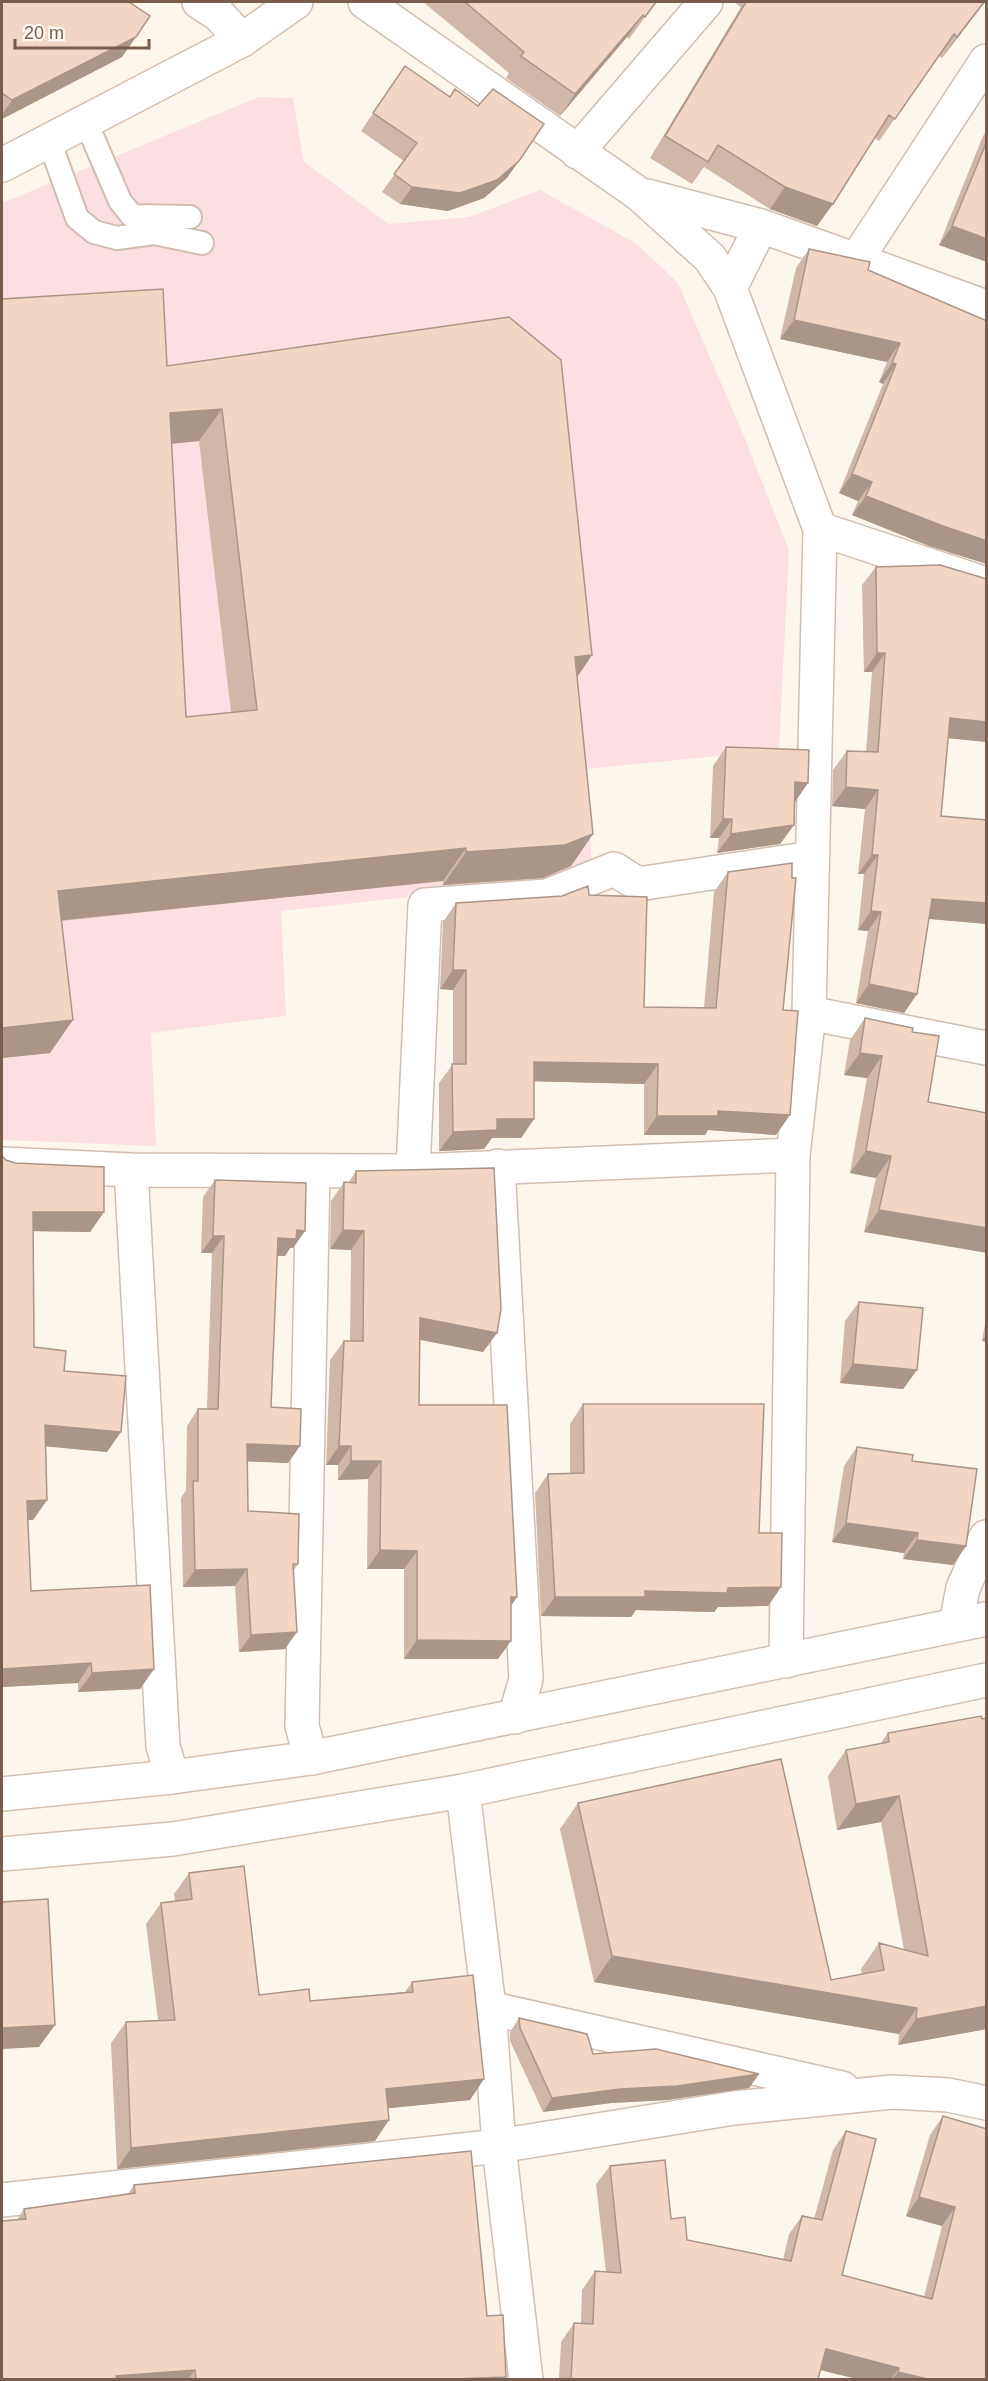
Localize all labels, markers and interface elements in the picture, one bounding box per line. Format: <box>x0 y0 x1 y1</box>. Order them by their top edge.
scale bar <box>15 12 148 50</box>
text: 20 m <box>24 23 64 43</box>

